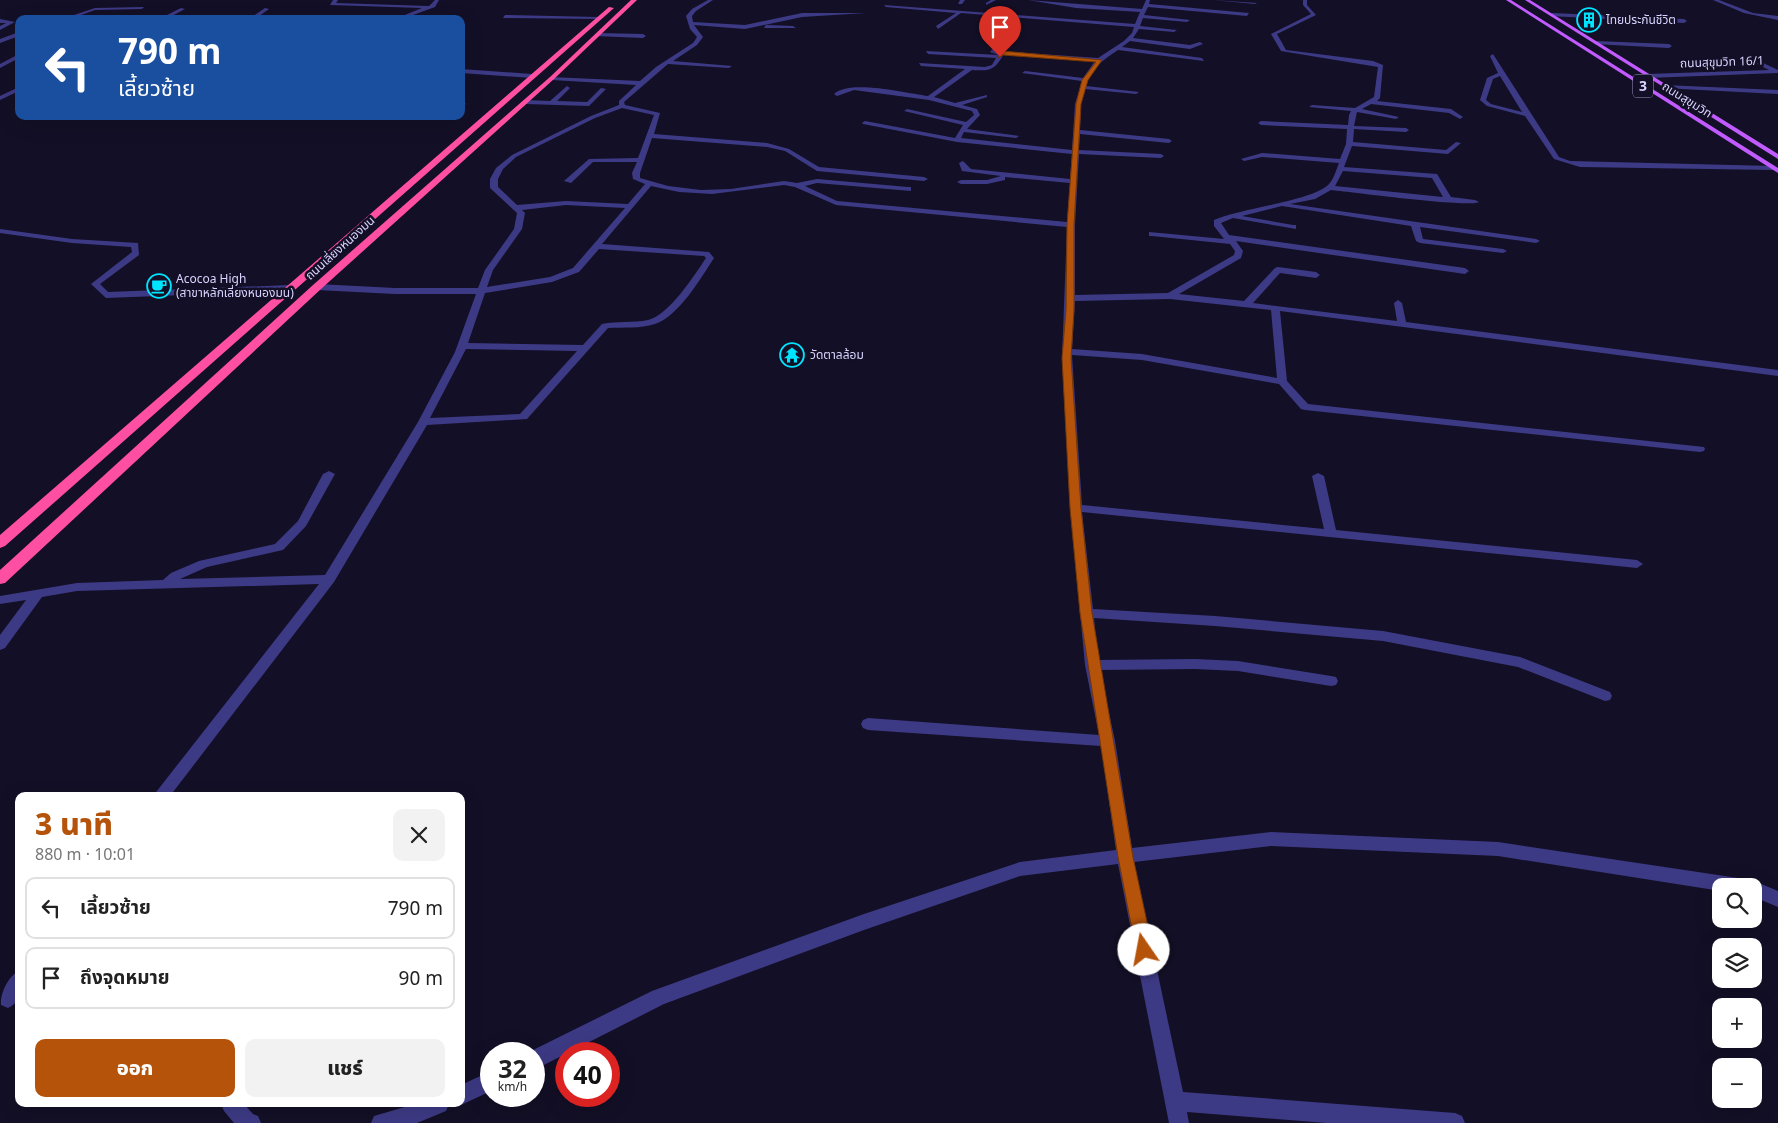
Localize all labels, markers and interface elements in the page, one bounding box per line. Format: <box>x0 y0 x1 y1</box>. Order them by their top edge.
pin <box>979 6 1021 57</box>
building icon: ไทยประกันชีวิต <box>1576 7 1602 33</box>
place label: ไทยประกันชีวิต <box>1605 11 1676 28</box>
icon: arrive <box>986 13 1014 41</box>
text: 790 m <box>118 27 221 74</box>
icon: left <box>35 35 100 100</box>
street label: ถนนสุขุมวิท 16/1 <box>1680 52 1764 71</box>
text: เลี้ยวซ้าย <box>118 72 195 102</box>
road number: 3 <box>1633 74 1653 98</box>
street label: ถนนสุขุมวิท <box>1659 78 1715 122</box>
street label: ถนนเลี่ยงหนองมน <box>301 212 378 283</box>
place label: Acocoa High (สาขาหลักเลี่ยงหนองมน) <box>176 270 294 301</box>
cafe icon: Acocoa High (สาขาหลักเลี่ยงหนองมน) <box>146 273 172 299</box>
temple icon: วัดตาลล้อม <box>779 342 805 368</box>
place label: วัดตาลล้อม <box>810 346 864 363</box>
text: 3 นาที <box>35 803 113 844</box>
button: close <box>393 809 445 861</box>
text: 880 m · 10:01 <box>35 843 135 865</box>
map controls <box>1712 878 1762 1108</box>
button: search <box>1712 878 1762 928</box>
icon: left <box>37 894 65 922</box>
text: เลี้ยวซ้าย <box>80 894 151 920</box>
text: 790 m <box>388 895 443 921</box>
position arrow <box>1117 923 1169 975</box>
button: layers <box>1712 938 1762 988</box>
icon: arrive <box>37 964 65 992</box>
text: ถึงจุดหมาย <box>80 964 170 990</box>
text: 90 m <box>399 965 443 991</box>
button: + <box>1712 998 1762 1048</box>
button: ออก <box>35 1039 235 1097</box>
button: แชร์ <box>245 1039 445 1097</box>
speed limit sign: 40 <box>555 1042 620 1107</box>
text: 32 <box>498 1051 527 1085</box>
button: − <box>1712 1058 1762 1108</box>
text: km/h <box>498 1078 527 1095</box>

